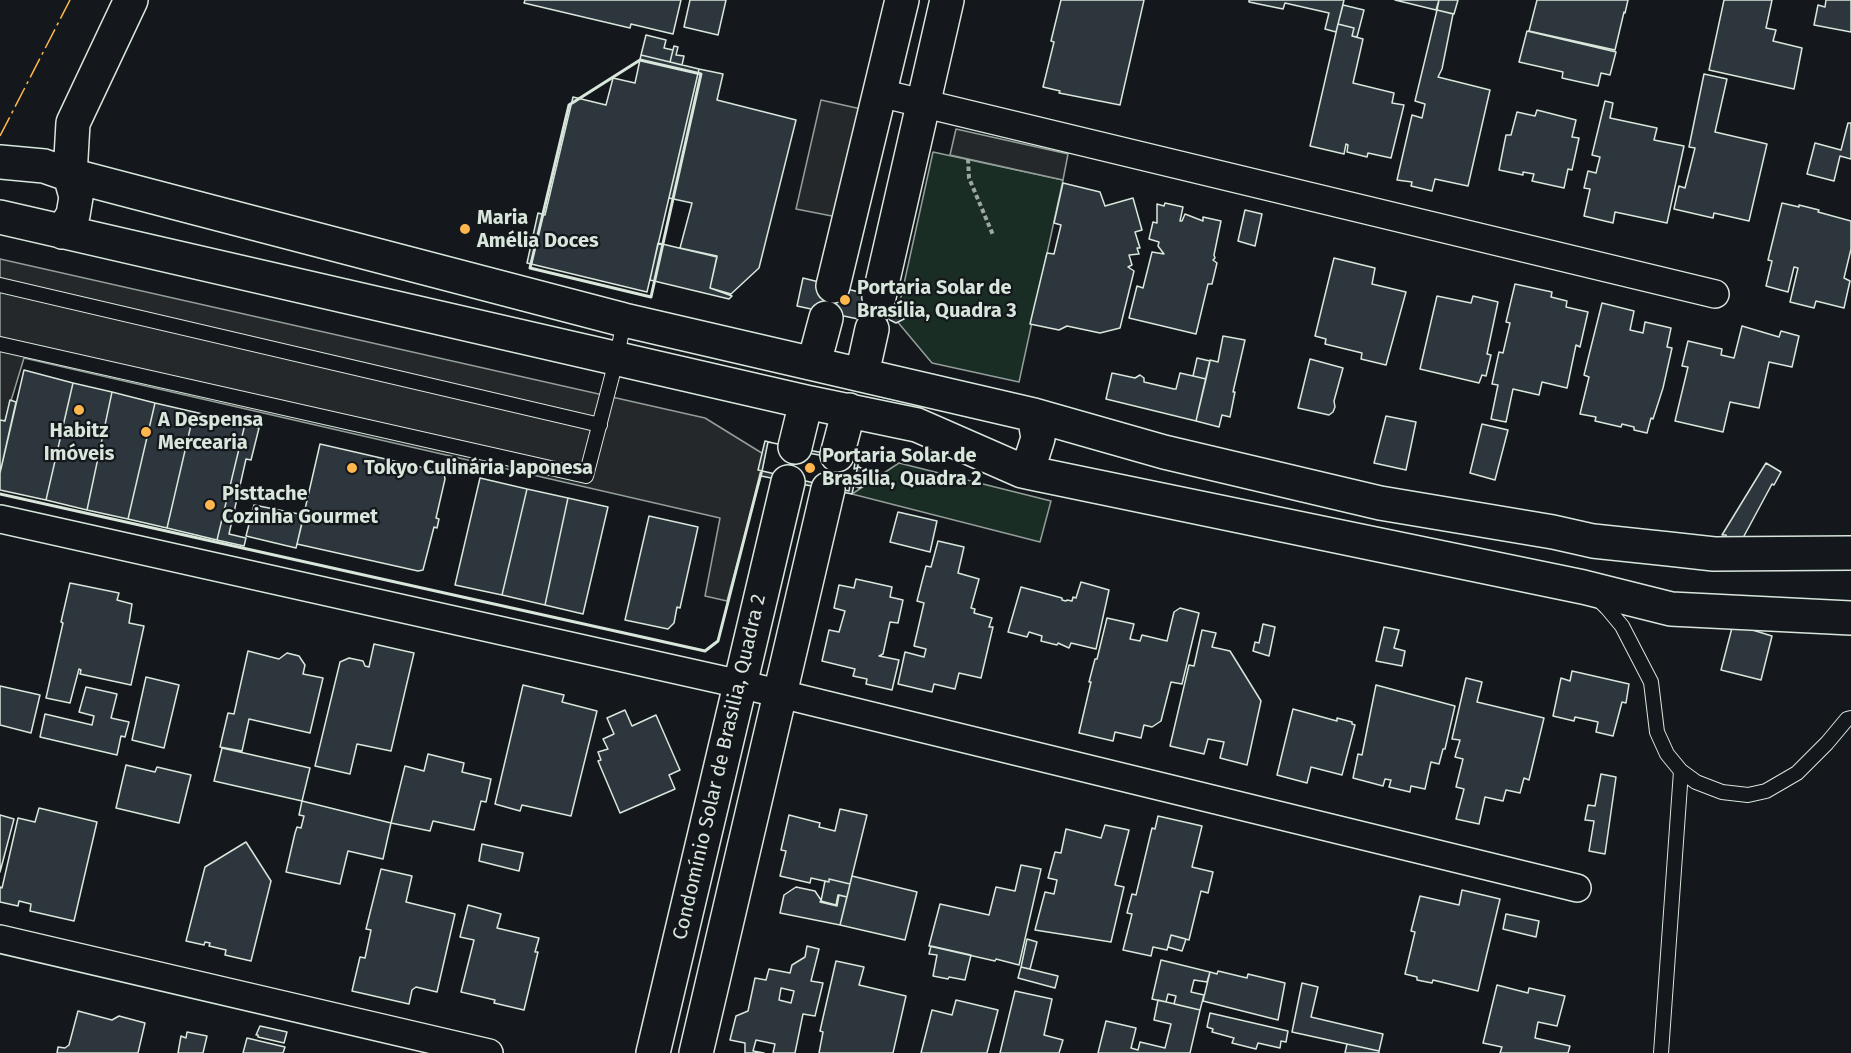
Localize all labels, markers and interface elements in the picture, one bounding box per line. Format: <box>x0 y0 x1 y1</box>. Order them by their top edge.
place label: Maria Amélia Doces <box>477 206 599 253</box>
marker: Maria Amélia Doces <box>458 222 472 236</box>
place label: Portaria Solar de Brasília, Quadra 3 <box>857 276 1017 323</box>
marker: Portaria Solar de Brasília, Quadra 3 <box>838 293 852 307</box>
marker: Habitz Imóveis <box>72 403 86 417</box>
place label: A Despensa Mercearia <box>158 408 263 455</box>
place label: Habitz Imóveis <box>44 419 114 466</box>
marker: A Despensa Mercearia <box>139 425 153 439</box>
place label: Portaria Solar de Brasília, Quadra 2 <box>822 444 982 491</box>
place label: Tokyo Culinária Japonesa <box>364 456 593 480</box>
marker: Tokyo Culinária Japonesa <box>345 461 359 475</box>
marker: Portaria Solar de Brasília, Quadra 2 <box>803 461 817 475</box>
place label: Pisttache Cozinha Gourmet <box>222 482 378 529</box>
marker: Pisttache Cozinha Gourmet <box>203 498 217 512</box>
street label: Condomínio Solar de Brasilia, Quadra 2 <box>668 592 772 942</box>

